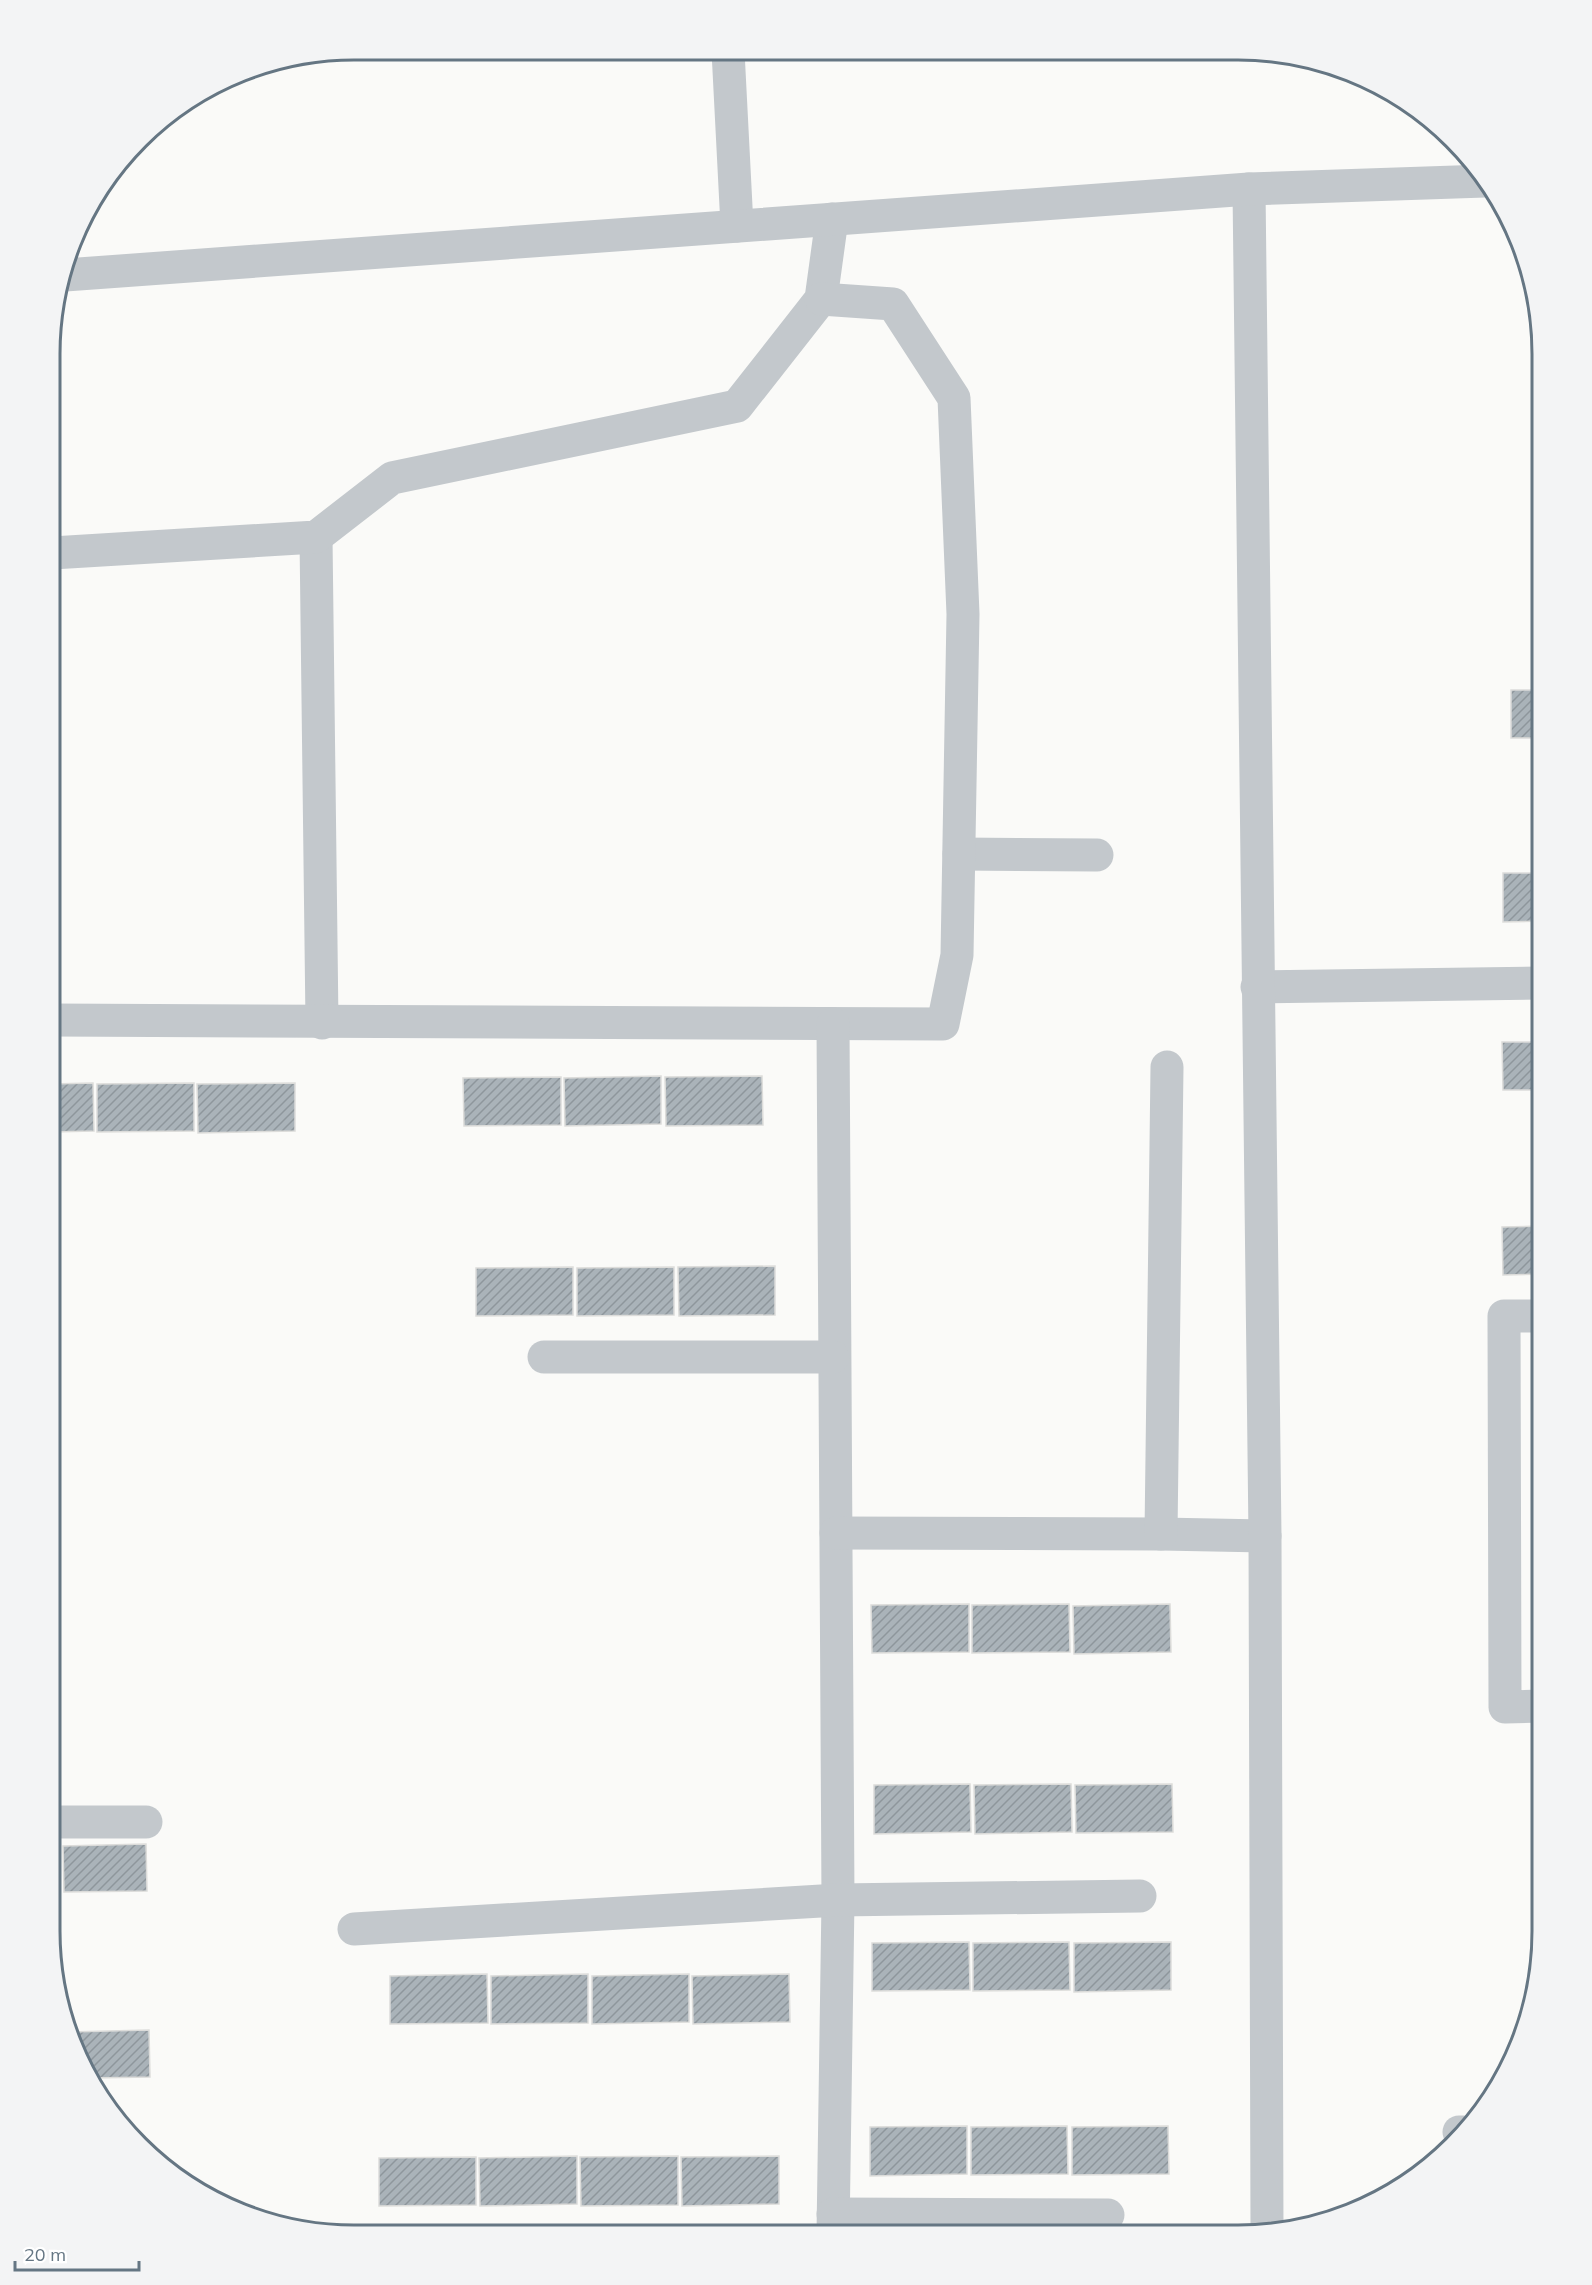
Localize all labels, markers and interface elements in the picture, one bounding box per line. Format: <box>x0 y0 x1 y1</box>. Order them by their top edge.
scale bar <box>15 2234 140 2272</box>
text: 20 m <box>24 2243 66 2266</box>

